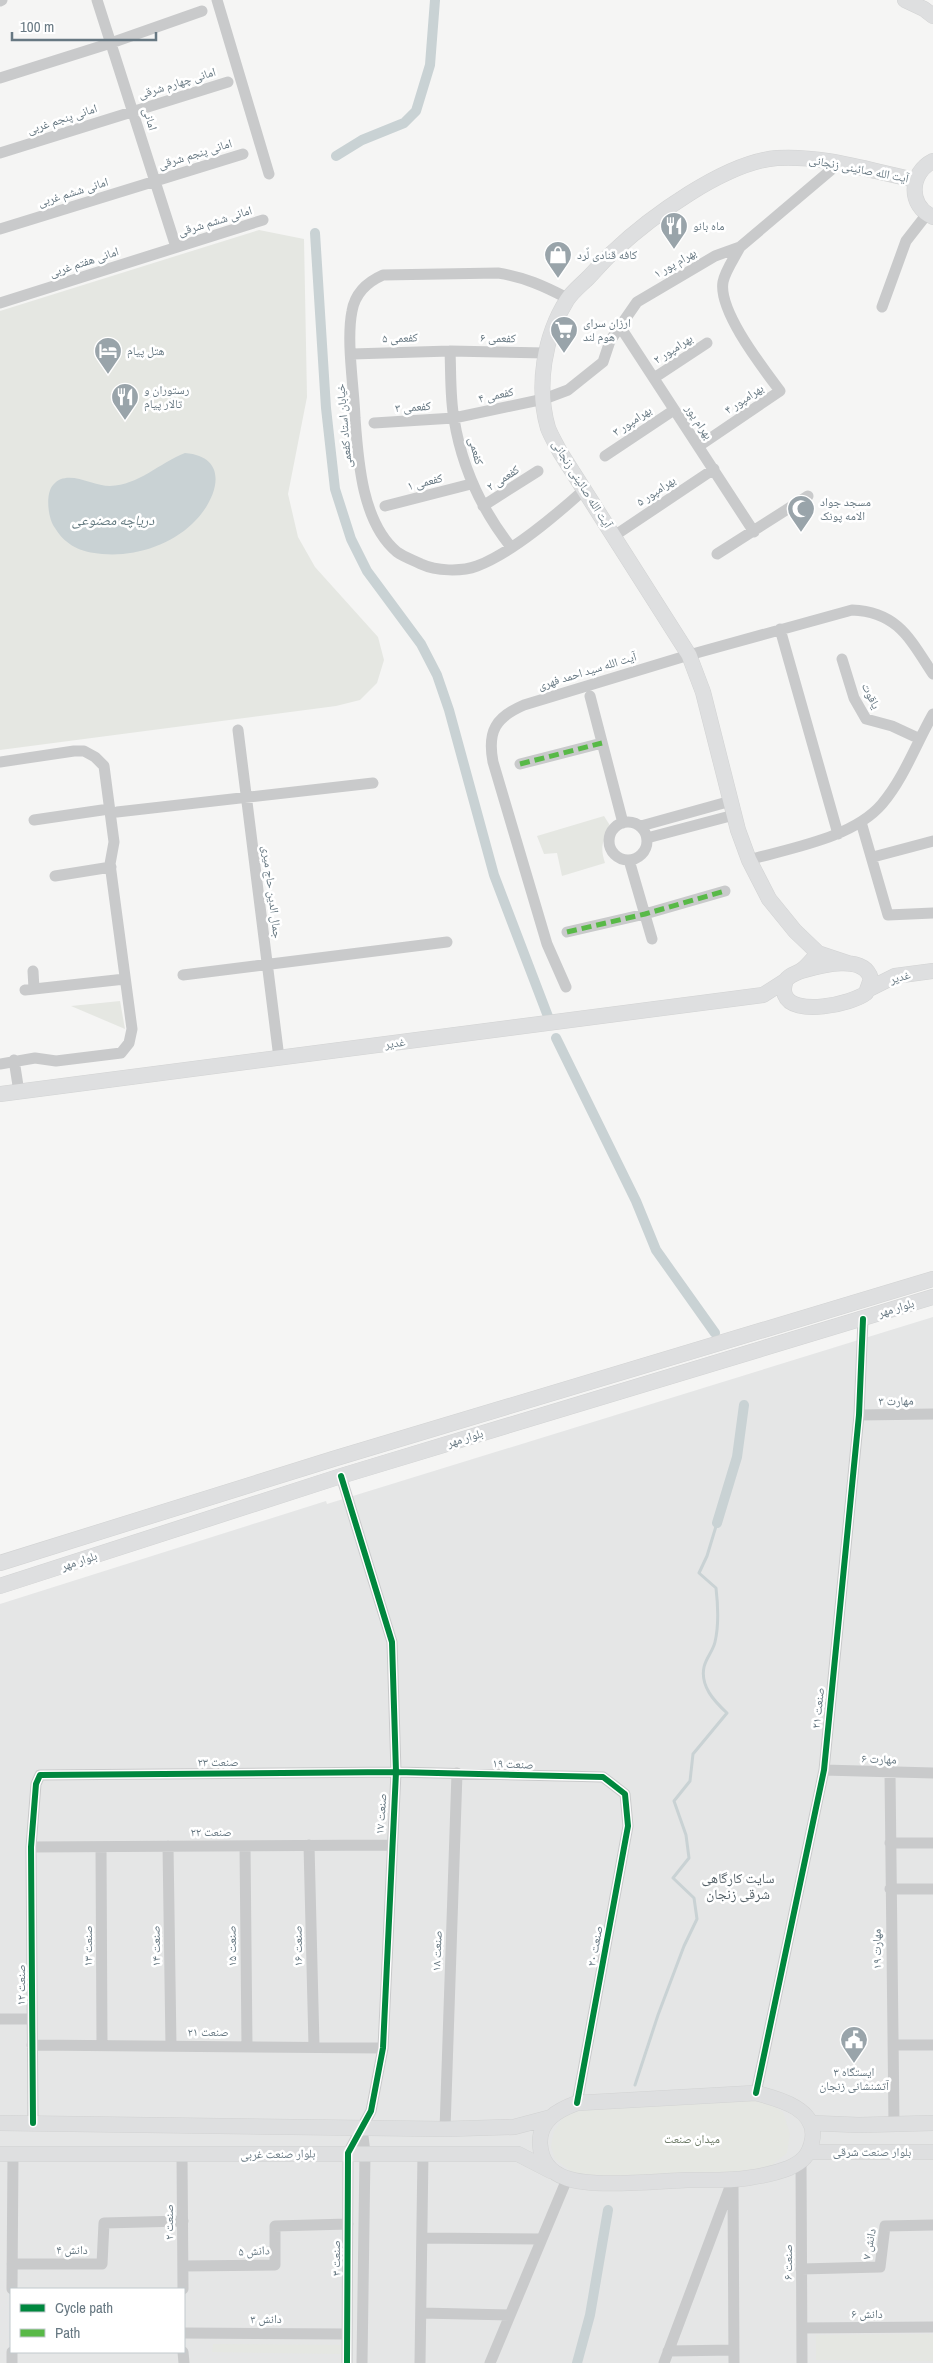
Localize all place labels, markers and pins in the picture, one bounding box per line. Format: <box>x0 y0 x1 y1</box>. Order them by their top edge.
restaurant icon: ماه بانو <box>659 211 689 250</box>
place label: ماه بانو <box>693 218 724 234</box>
shop icon: کافه قنادی لٌرد <box>543 240 573 279</box>
place label: کافه قنادی لٌرد <box>577 247 637 263</box>
supermarket icon: ارزان سرای هوم لند <box>549 315 579 354</box>
place label: ارزان سرای هوم لند <box>583 315 631 345</box>
hotel icon: هتل پیام <box>93 336 123 375</box>
place label: هتل پیام <box>127 343 165 359</box>
restaurant icon: رستوران و تالار پیام <box>110 382 140 421</box>
place label: رستوران و تالار پیام <box>144 382 190 412</box>
mosque icon: مسجد جواد الامه پونک <box>786 494 816 533</box>
place label: مسجد جواد الامه پونک <box>820 494 871 524</box>
public building icon: ایستگاه ۳ آتشنشانی زنجان <box>839 2025 869 2064</box>
place label: ایستگاه ۳ آتشنشانی زنجان <box>819 2064 890 2094</box>

